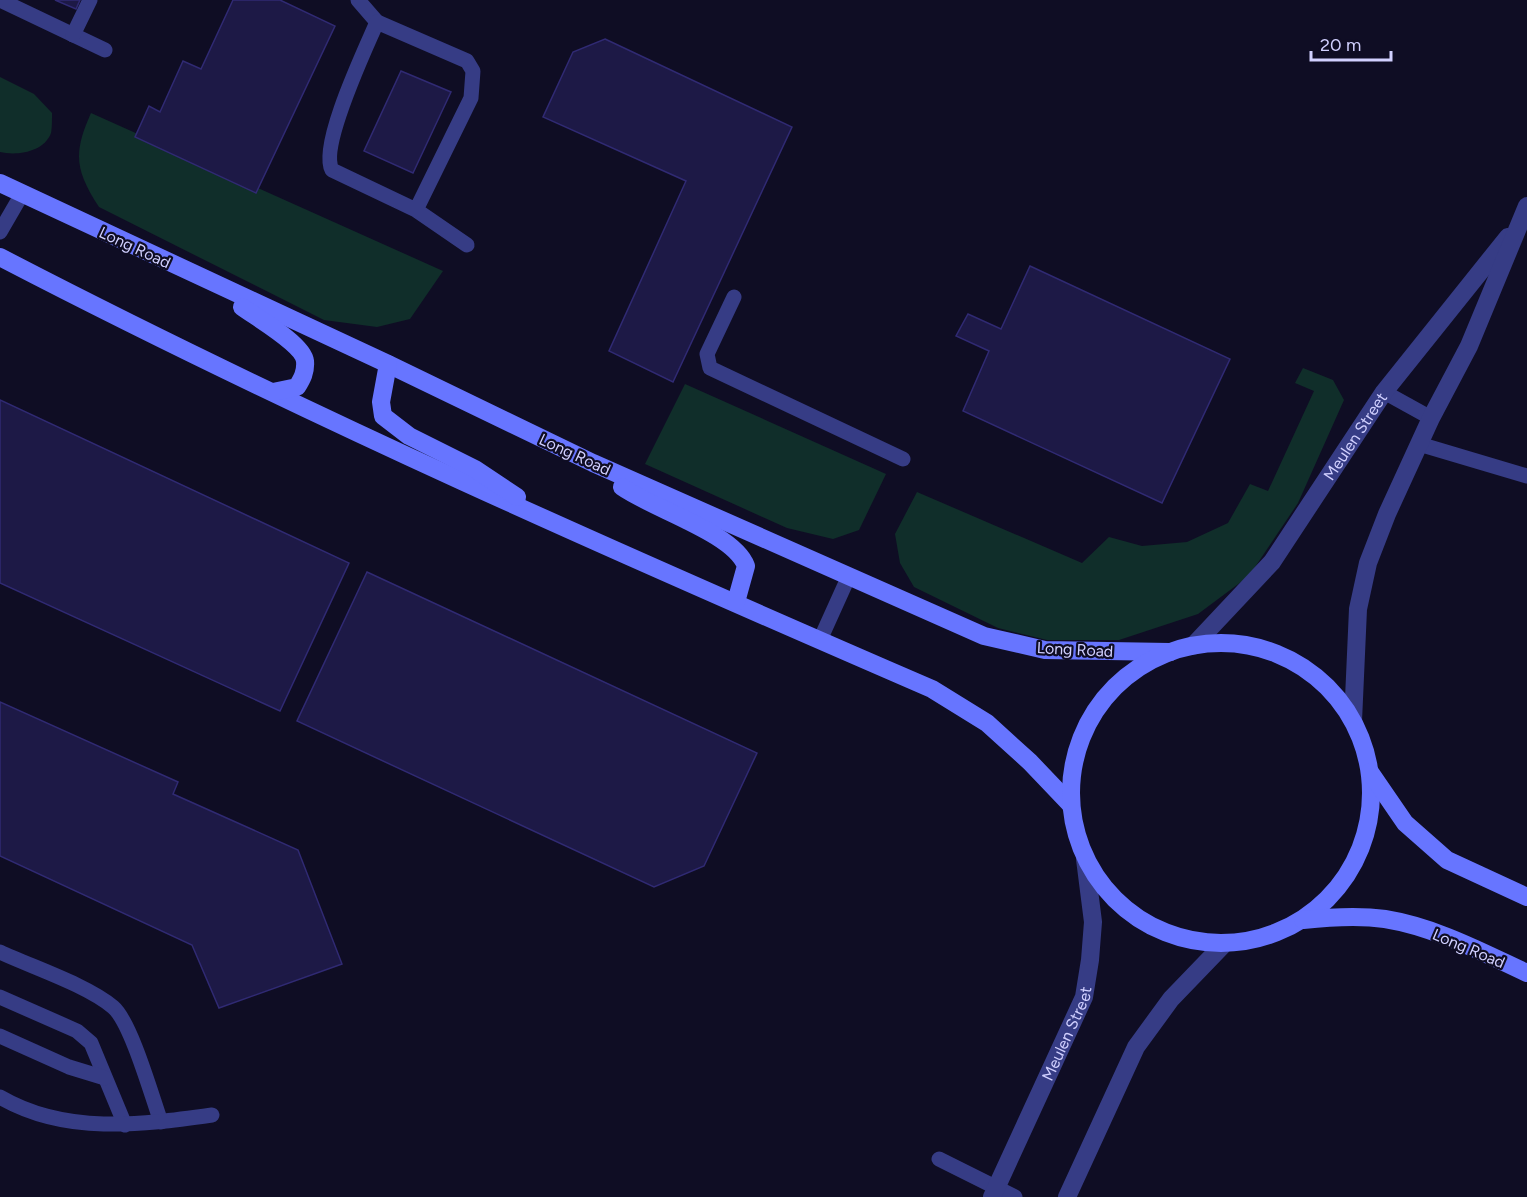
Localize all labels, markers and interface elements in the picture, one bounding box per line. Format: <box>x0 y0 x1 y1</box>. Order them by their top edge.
scale bar <box>1311 24 1390 62</box>
text: 20 m <box>1320 34 1361 56</box>
street label: Long Road <box>96 223 174 272</box>
street label: Meulen Street <box>1320 389 1391 484</box>
street label: Long Road <box>536 430 614 479</box>
street label: Long Road <box>1036 638 1114 661</box>
street label: Long Road <box>1430 925 1508 972</box>
street label: Meulen Street <box>1038 985 1096 1084</box>

